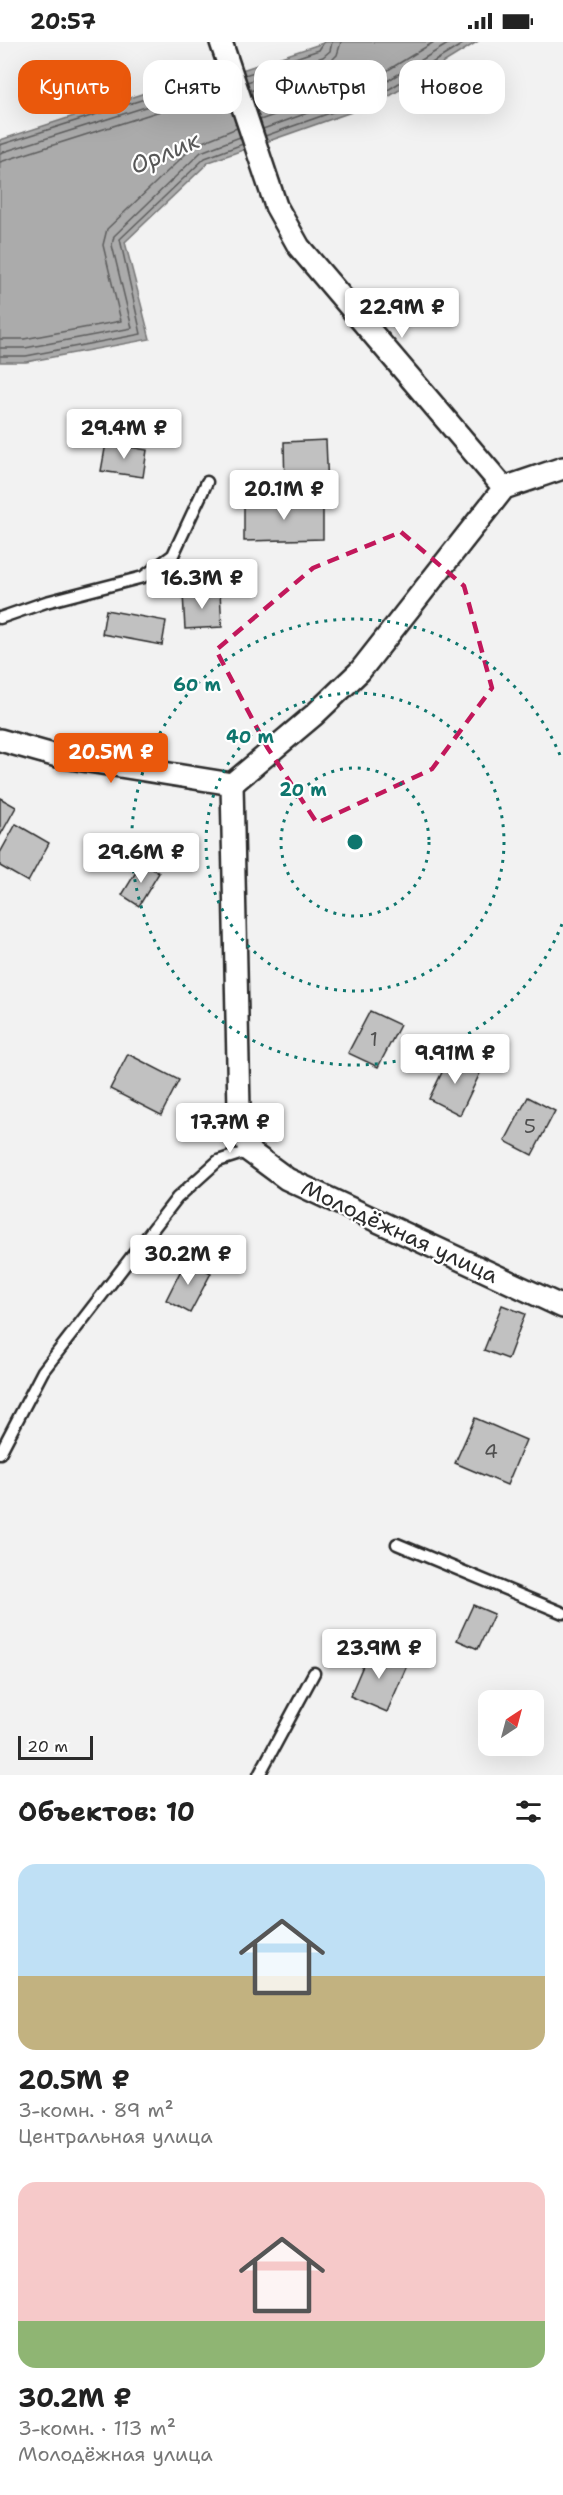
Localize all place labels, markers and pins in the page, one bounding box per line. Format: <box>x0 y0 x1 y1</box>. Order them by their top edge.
pin: 22.9M ₽ <box>347 288 457 339</box>
pin: 29.4M ₽ <box>69 409 179 460</box>
pin: 20.1M ₽ <box>229 470 339 521</box>
pin: 16.3M ₽ <box>147 559 257 610</box>
pin: 20.5M ₽ <box>56 733 166 784</box>
centre of rings <box>345 832 365 852</box>
pin: 29.6M ₽ <box>86 833 196 884</box>
pin: 9.91M ₽ <box>400 1034 510 1085</box>
pin: 17.7M ₽ <box>175 1103 285 1154</box>
pin: 30.2M ₽ <box>133 1235 243 1286</box>
pin: 23.9M ₽ <box>324 1629 434 1680</box>

